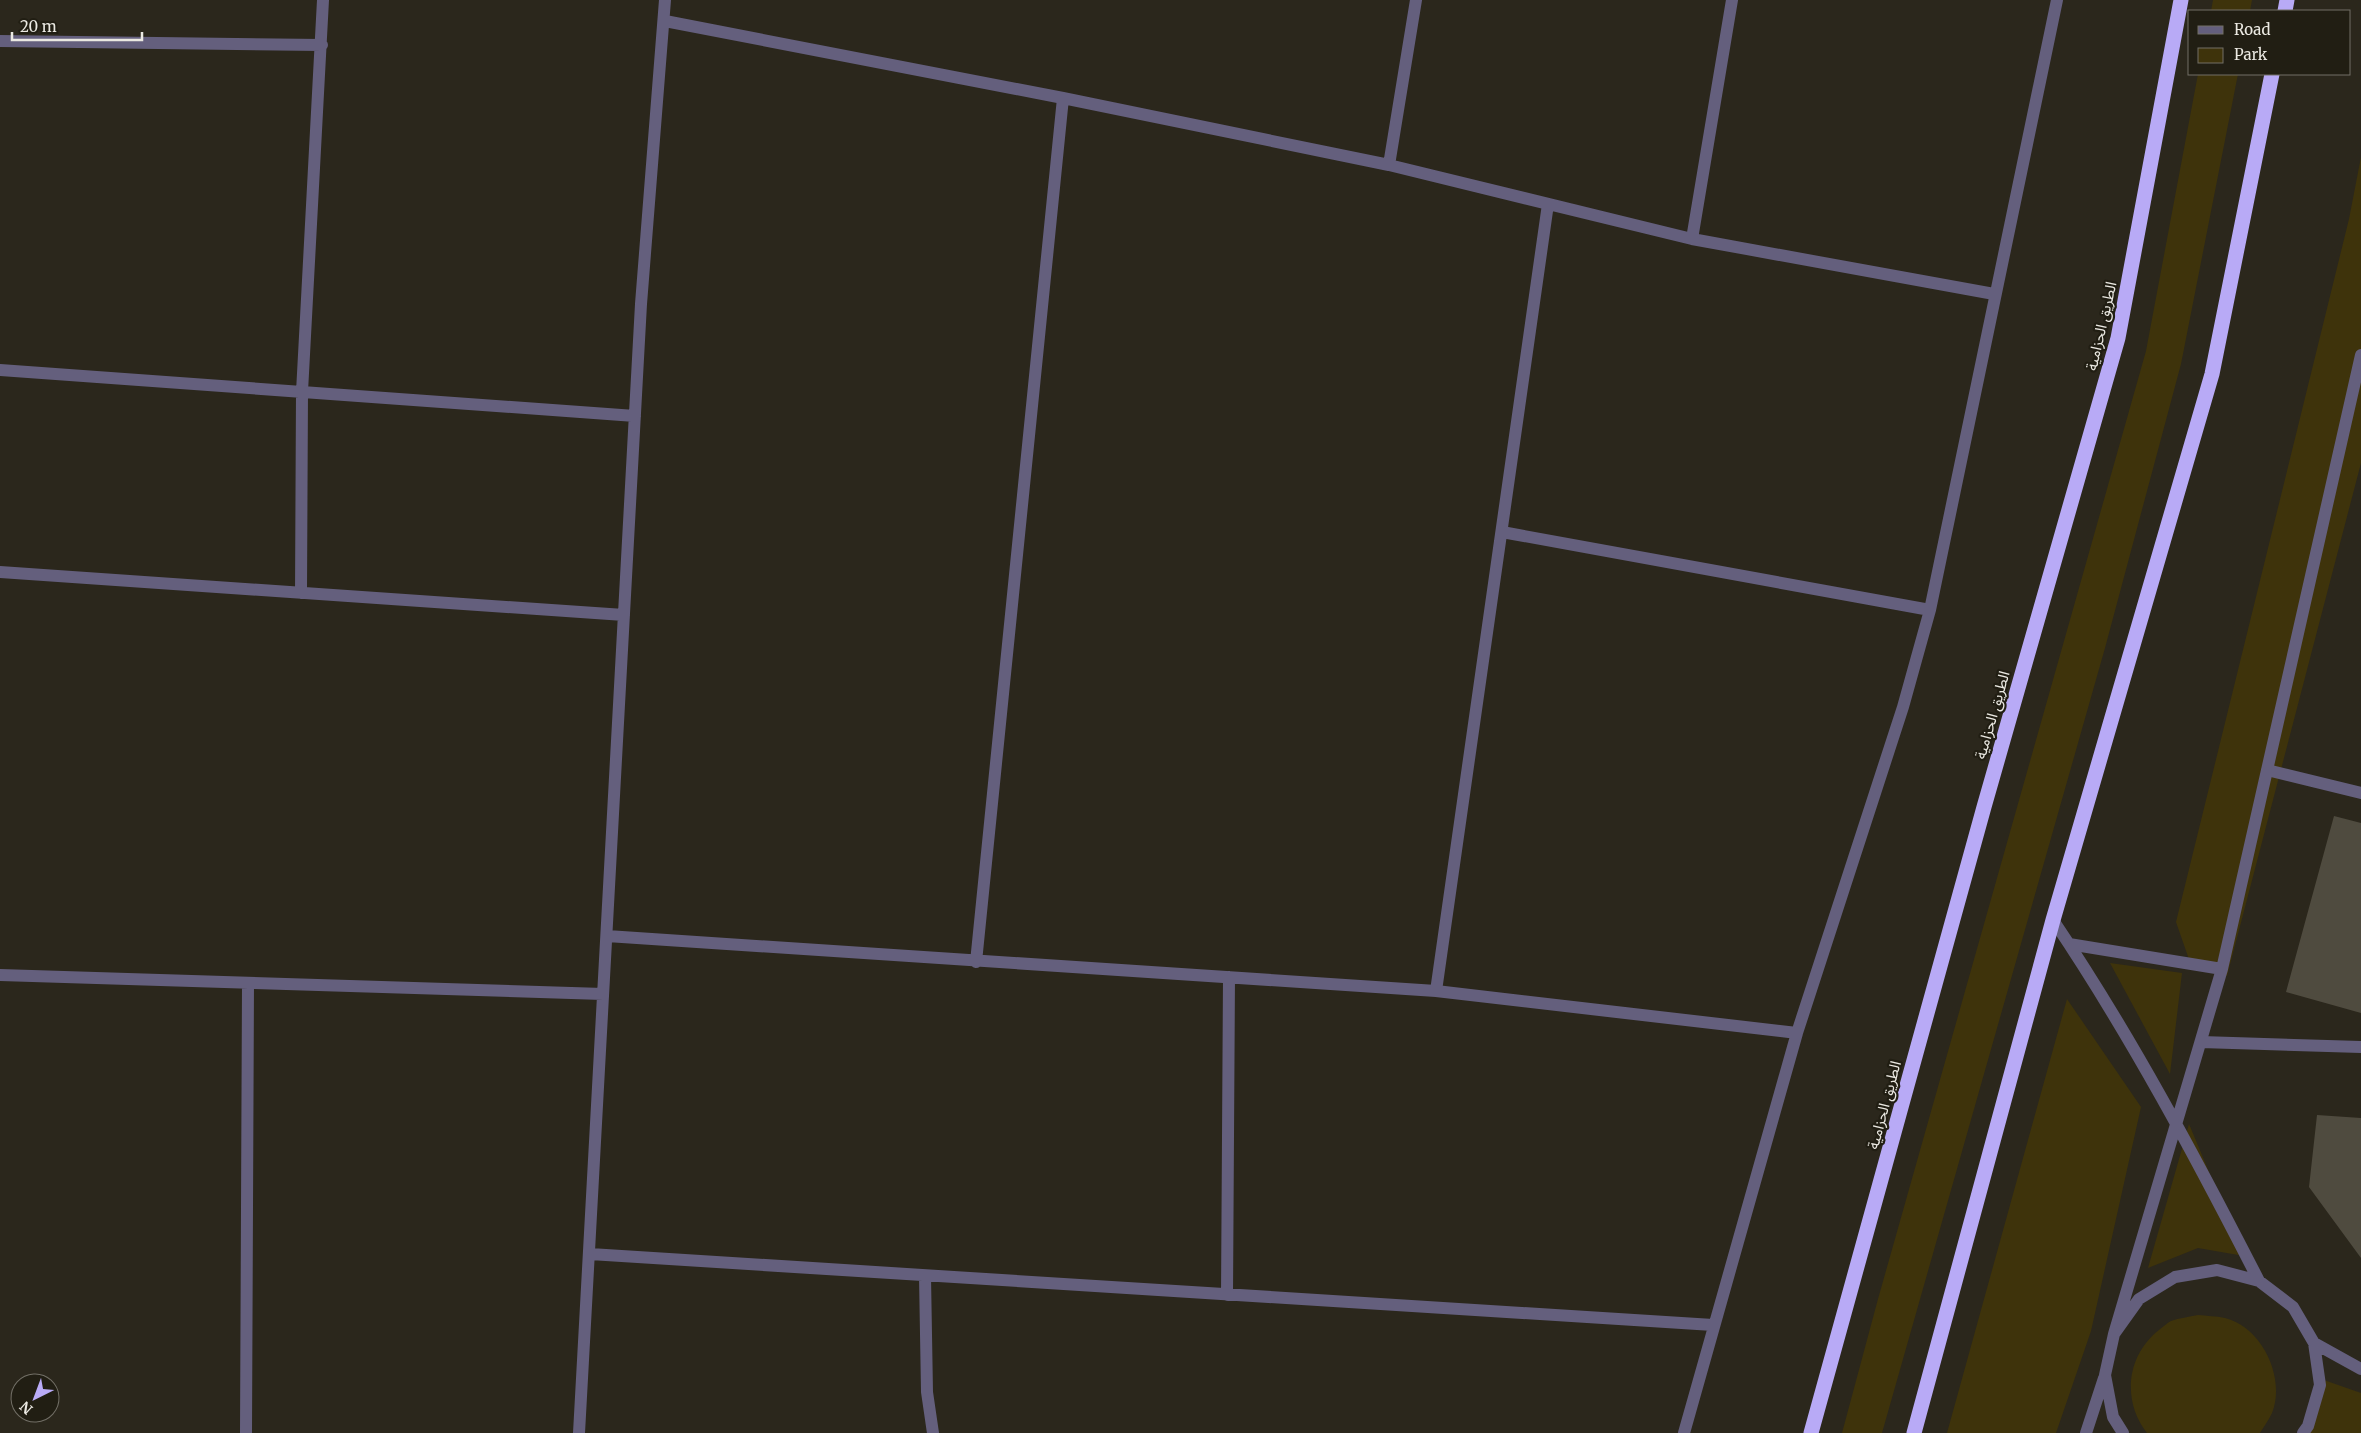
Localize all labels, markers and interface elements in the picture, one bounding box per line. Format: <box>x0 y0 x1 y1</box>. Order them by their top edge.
scale bar <box>12 10 142 42</box>
legend <box>2188 10 2351 75</box>
text: 20 m <box>20 17 57 36</box>
text: Road <box>2234 20 2270 39</box>
text: Park <box>2234 45 2268 64</box>
street label: الطريق الحزامية <box>2082 280 2121 373</box>
street label: الطريق الحزامية <box>1970 669 2015 761</box>
street label: الطريق الحزامية <box>1863 1059 1906 1152</box>
north arrow <box>10 1373 60 1423</box>
text: N <box>16 1397 36 1418</box>

